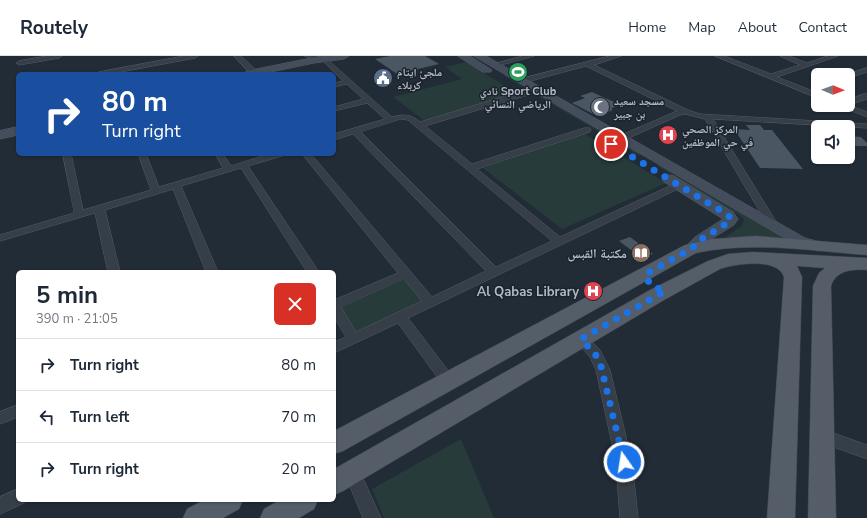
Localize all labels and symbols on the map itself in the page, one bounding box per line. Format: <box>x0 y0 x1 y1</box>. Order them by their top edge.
sports icon: نادي Sport Club الرياضي النسائي <box>507 61 529 83</box>
place label: ملجئ ايتام كربلاء <box>397 65 442 93</box>
public building icon: ملجئ ايتام كربلاء <box>372 67 394 89</box>
north arrow <box>811 68 855 112</box>
place label: نادي Sport Club الرياضي النسائي <box>480 84 557 113</box>
place label: مسجد سعيد بن جبير <box>613 94 664 122</box>
mosque icon: مسجد سعيد بن جبير <box>589 96 611 118</box>
place label: المركز الصحي في حي الموظفين <box>682 122 753 151</box>
hospital icon: المركز الصحي في حي الموظفين <box>657 124 679 146</box>
pin <box>594 127 628 161</box>
library icon: مكتبة القبس <box>630 242 652 264</box>
place label: مكتبة القبس <box>568 245 627 263</box>
hospital icon: Al Qabas Library <box>582 280 604 302</box>
place label: Al Qabas Library <box>477 283 579 301</box>
position arrow <box>603 441 645 483</box>

